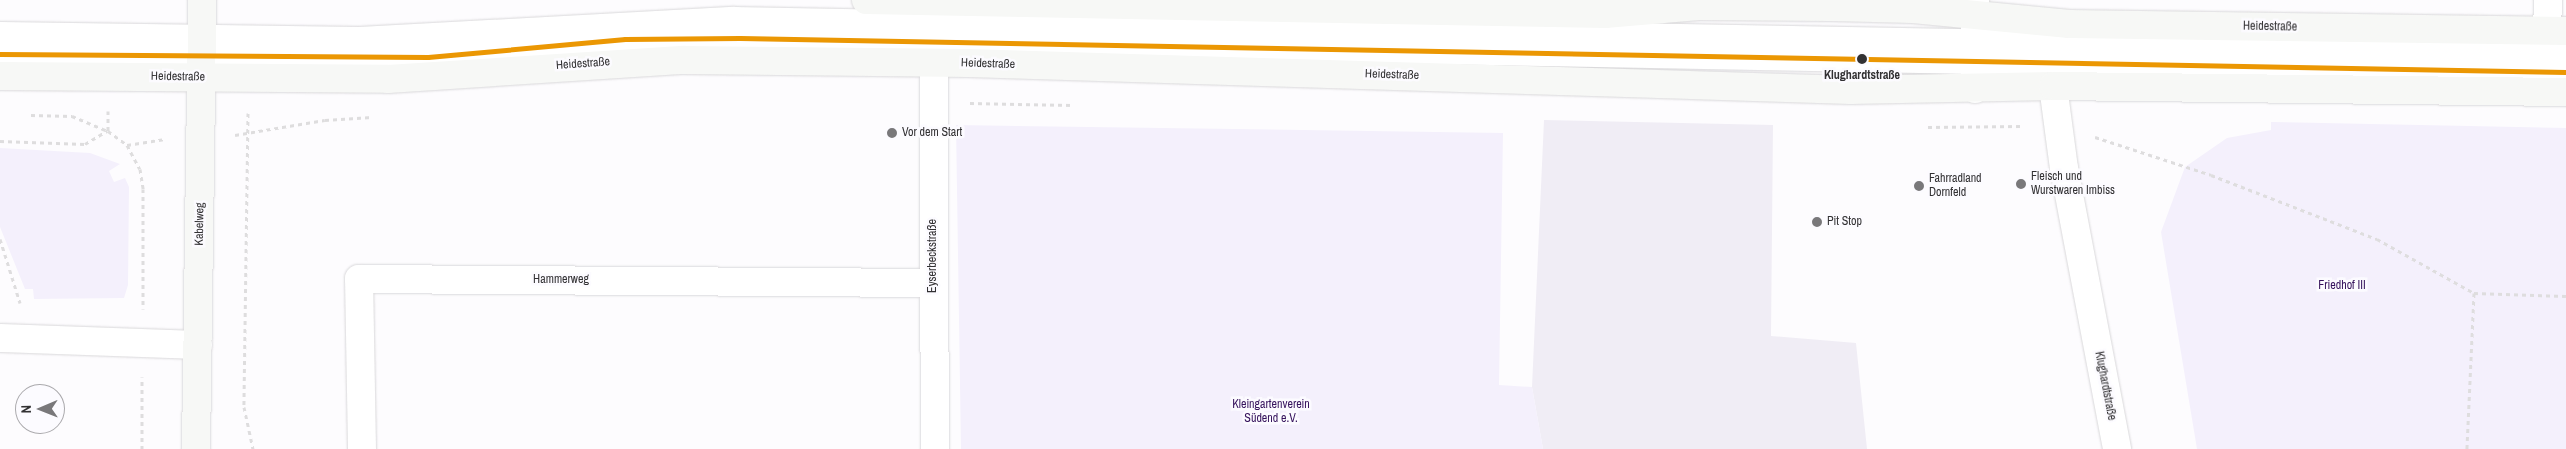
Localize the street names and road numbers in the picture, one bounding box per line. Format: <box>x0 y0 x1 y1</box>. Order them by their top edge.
street label: Heidestraße <box>2243 19 2297 35</box>
street label: Heidestraße <box>555 55 611 73</box>
street label: Heidestraße <box>961 56 1015 72</box>
street label: Heidestraße <box>1365 67 1419 83</box>
street label: Heidestraße <box>151 69 205 85</box>
street label: Kabelweg <box>192 202 208 246</box>
street label: Eyserbeckstraße <box>926 219 940 293</box>
street label: Hammerweg <box>533 273 589 287</box>
street label: Klughardtstraße <box>2091 350 2119 422</box>

